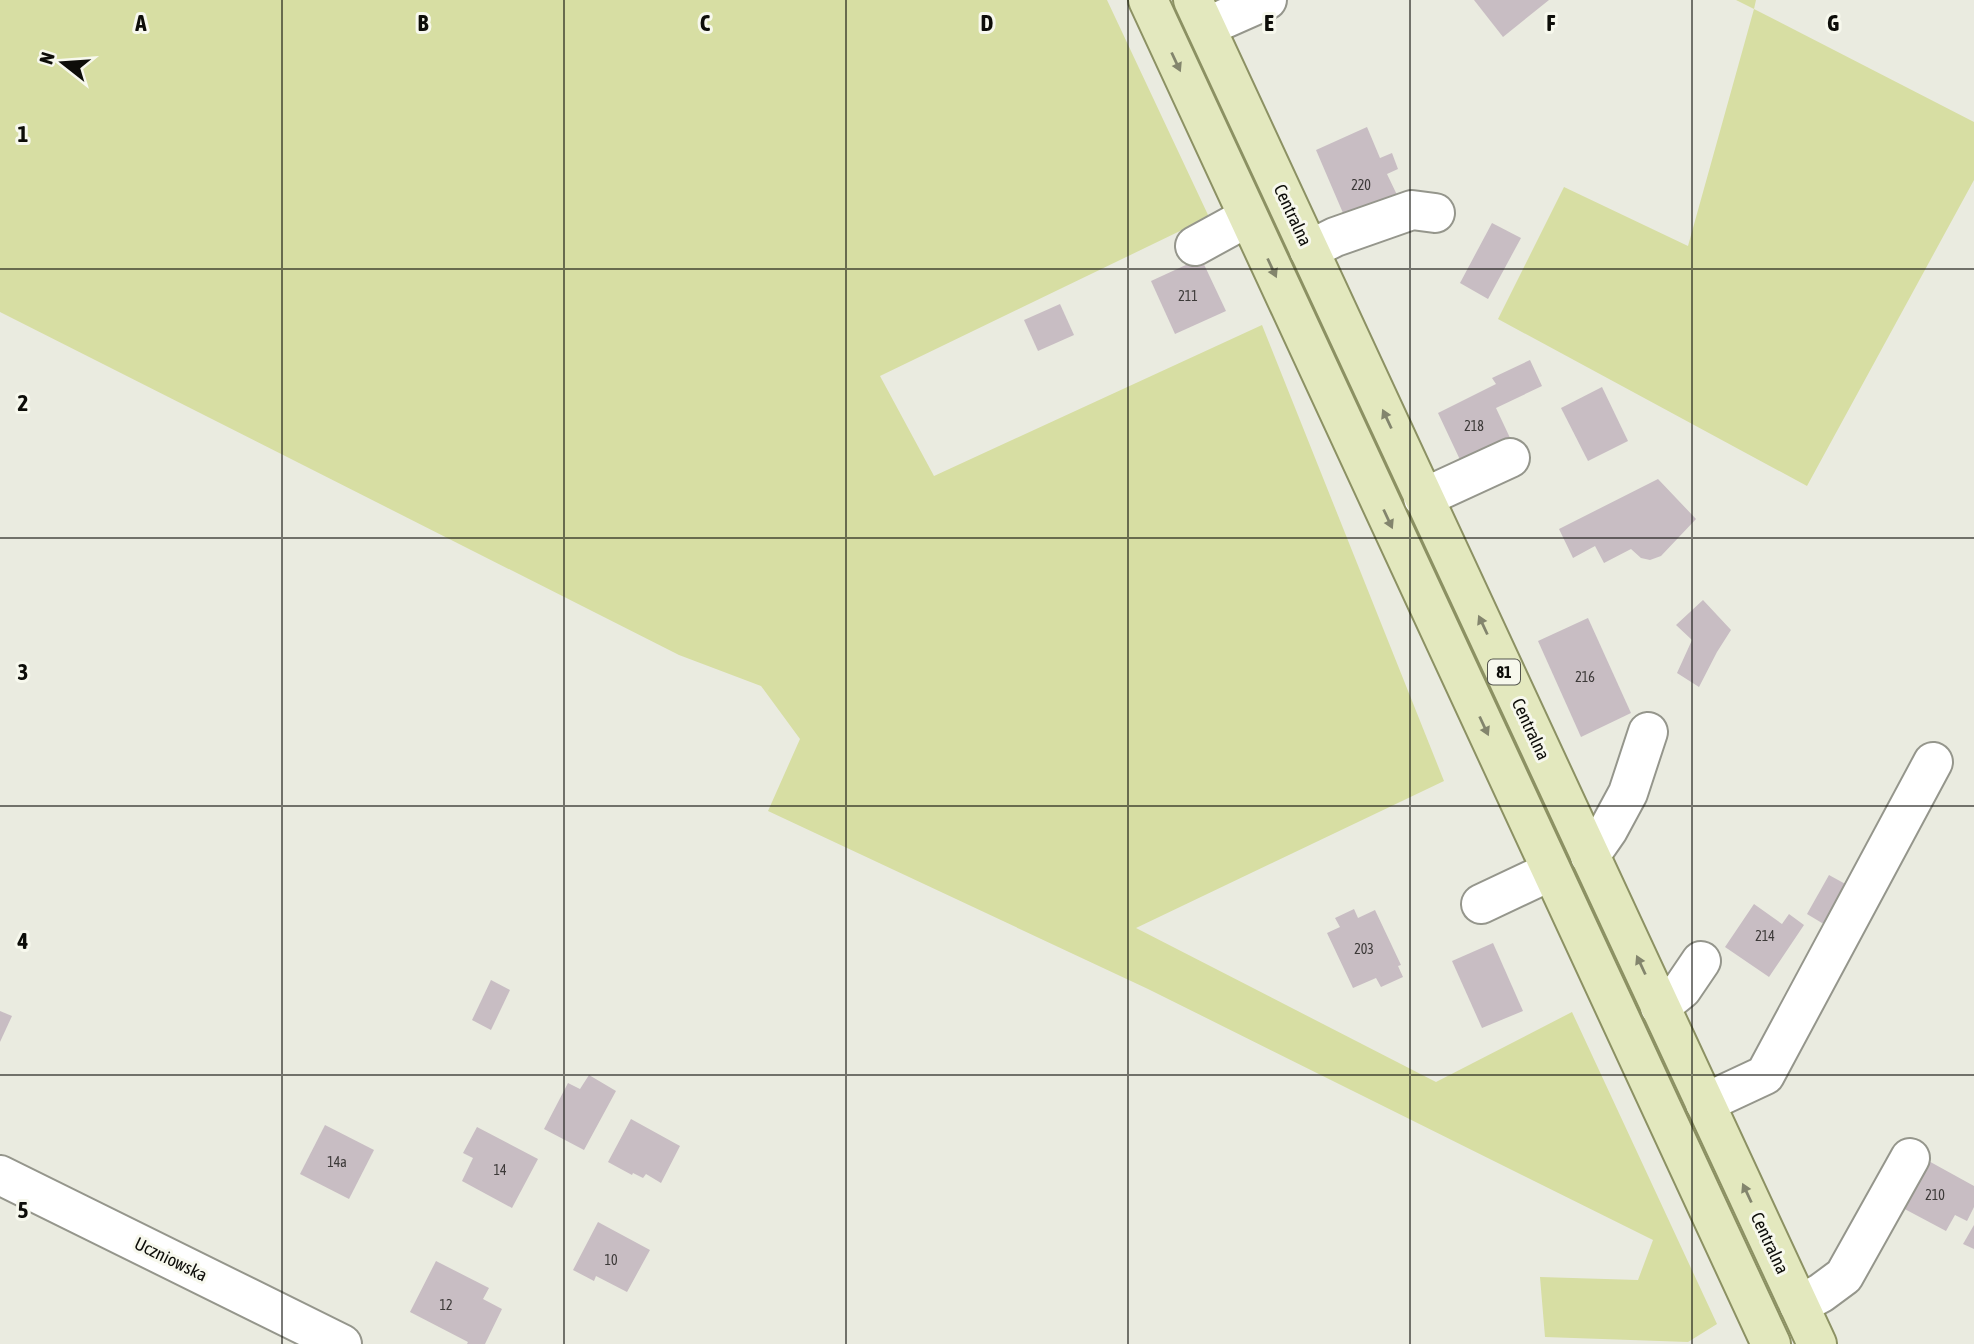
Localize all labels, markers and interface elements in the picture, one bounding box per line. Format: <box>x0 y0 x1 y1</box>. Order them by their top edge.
text: A <box>134 10 147 36</box>
text: B <box>418 10 429 36</box>
text: C <box>700 10 711 36</box>
text: D <box>981 10 994 36</box>
text: E <box>1264 10 1274 36</box>
text: F <box>1546 10 1556 36</box>
text: G <box>1827 10 1839 36</box>
north arrow <box>28 28 98 98</box>
text: N <box>35 49 59 67</box>
one-way arrow <box>1171 52 1182 72</box>
text: 1 <box>18 121 29 147</box>
house number: 220 <box>1351 177 1371 193</box>
street label: Centralna <box>1270 181 1316 249</box>
one-way arrow <box>1267 258 1278 279</box>
house number: 211 <box>1178 288 1198 304</box>
text: 2 <box>18 390 28 416</box>
one-way arrow <box>1381 409 1393 429</box>
house number: 218 <box>1464 418 1484 434</box>
one-way arrow <box>1382 509 1394 529</box>
one-way arrow <box>1477 615 1488 635</box>
text: 3 <box>18 659 28 685</box>
road number: 81 <box>1488 660 1520 684</box>
house number: 216 <box>1575 669 1595 685</box>
street label: Centralna <box>1508 695 1554 763</box>
one-way arrow <box>1478 716 1490 736</box>
text: 4 <box>17 928 29 954</box>
house number: 214 <box>1755 928 1775 944</box>
house number: 203 <box>1354 941 1374 957</box>
one-way arrow <box>1635 955 1647 975</box>
house number: 14a <box>327 1154 347 1170</box>
house number: 14 <box>493 1162 507 1178</box>
one-way arrow <box>1741 1183 1753 1203</box>
house number: 210 <box>1925 1187 1945 1203</box>
text: 5 <box>18 1197 29 1223</box>
street label: Centralna <box>1747 1209 1793 1277</box>
street label: Uczniowska <box>131 1232 211 1286</box>
house number: 10 <box>604 1252 618 1268</box>
house number: 12 <box>439 1297 453 1313</box>

